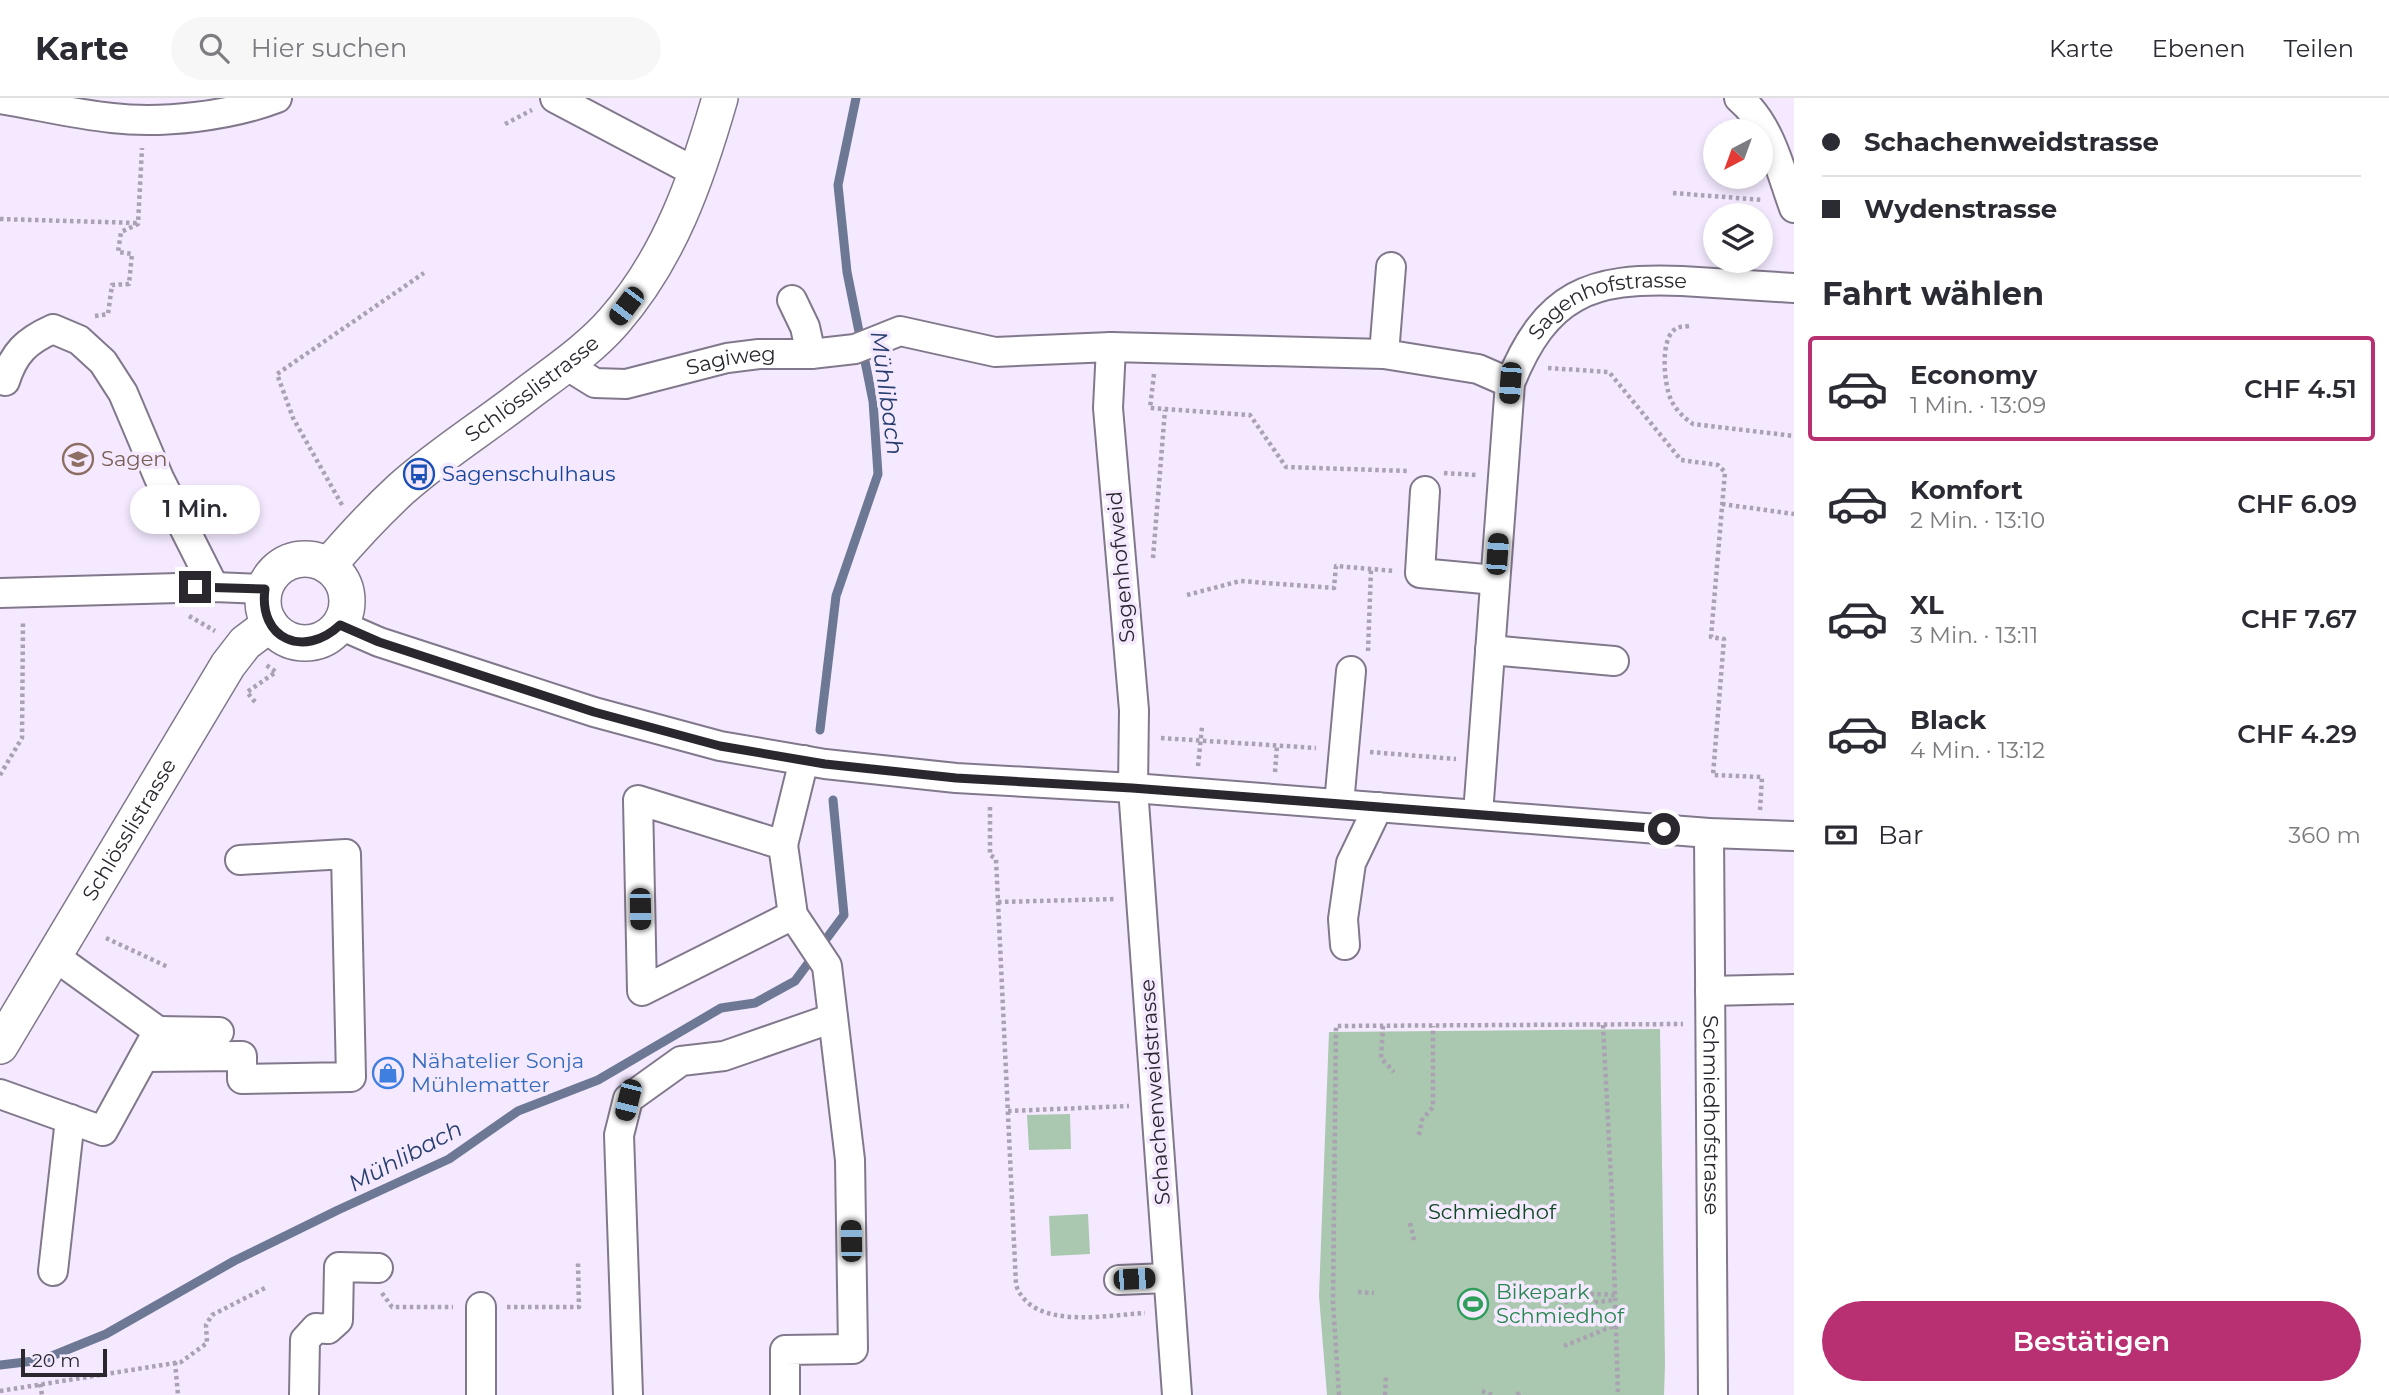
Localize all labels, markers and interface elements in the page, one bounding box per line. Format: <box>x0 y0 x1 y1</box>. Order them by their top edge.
search box <box>171 17 661 80</box>
text: Karte <box>35 28 129 68</box>
icon: search <box>195 29 233 67</box>
text: Hier suchen <box>251 32 407 64</box>
text: Karte <box>2049 34 2114 63</box>
text: Ebenen <box>2152 34 2245 63</box>
text: Teilen <box>2283 34 2354 63</box>
north arrow <box>1703 119 1773 189</box>
map controls <box>1703 119 1773 273</box>
text: Schachenweidstrasse <box>1864 126 2159 158</box>
text: Wydenstrasse <box>1864 193 2057 225</box>
button: layers <box>1703 203 1773 273</box>
street label: Sagenhofstrasse <box>1523 267 1687 344</box>
text: Fahrt wählen <box>1822 274 2044 313</box>
car <box>605 283 648 329</box>
water label: Mühlibach <box>864 329 910 457</box>
street label: Schlösslistrasse <box>460 330 604 447</box>
street label: Sagiweg <box>683 341 776 380</box>
icon: car <box>1826 357 1889 420</box>
text: Economy <box>1910 359 2037 391</box>
car <box>1499 361 1522 405</box>
text: CHF 4.51 <box>2244 373 2357 405</box>
text: 1 Min. · 13:09 <box>1910 391 2046 419</box>
school or university icon: Sagen <box>61 442 95 476</box>
place label: Sagen <box>101 446 168 471</box>
bus stop icon: Sagenschulhaus <box>402 457 436 491</box>
place label: Sagenschulhaus <box>442 461 615 486</box>
icon: car <box>1826 472 1889 535</box>
text: Komfort <box>1910 474 2023 506</box>
callout: 1 Min. <box>130 486 260 534</box>
text: CHF 6.09 <box>2237 488 2357 520</box>
street label: Sagenhofweid <box>1101 490 1140 644</box>
text: 1 Min. <box>162 495 228 523</box>
text: 2 Min. · 13:10 <box>1910 506 2045 534</box>
car <box>1486 532 1509 576</box>
route end <box>179 571 211 603</box>
icon: car <box>1826 587 1889 650</box>
text: XL <box>1910 589 1944 621</box>
text: CHF 7.67 <box>2241 603 2357 635</box>
text: 3 Min. · 13:11 <box>1910 621 2038 649</box>
icon: car <box>1826 702 1889 765</box>
text: Black <box>1910 704 1986 736</box>
text: CHF 4.29 <box>2237 718 2357 750</box>
text: 4 Min. · 13:12 <box>1910 736 2045 764</box>
street label: Schlösslistrasse <box>77 754 181 905</box>
route start <box>1648 813 1680 845</box>
icon: cash <box>1822 816 1860 854</box>
text: Bar <box>1878 819 1923 851</box>
text: 360 m <box>2288 821 2361 849</box>
car <box>630 888 651 930</box>
street label: Schachenweidstrasse <box>1134 978 1175 1206</box>
street label: Schmiedhofstrasse <box>1698 1015 1725 1215</box>
place label: Nähatelier Sonja Mühlematter <box>411 1048 584 1097</box>
shop icon: Nähatelier Sonja Mühlematter <box>371 1056 405 1090</box>
car <box>613 1077 644 1123</box>
water label: Mühlibach <box>343 1114 467 1198</box>
park label: Schmiedhof <box>1428 1199 1557 1224</box>
car <box>841 1220 862 1262</box>
car <box>1113 1267 1156 1291</box>
place label: Bikepark Schmiedhof <box>1496 1279 1625 1328</box>
sports icon: Bikepark Schmiedhof <box>1456 1287 1490 1321</box>
button: Bestätigen <box>1822 1301 2361 1381</box>
scale bar <box>21 1346 107 1378</box>
text: 20 m <box>32 1349 80 1372</box>

